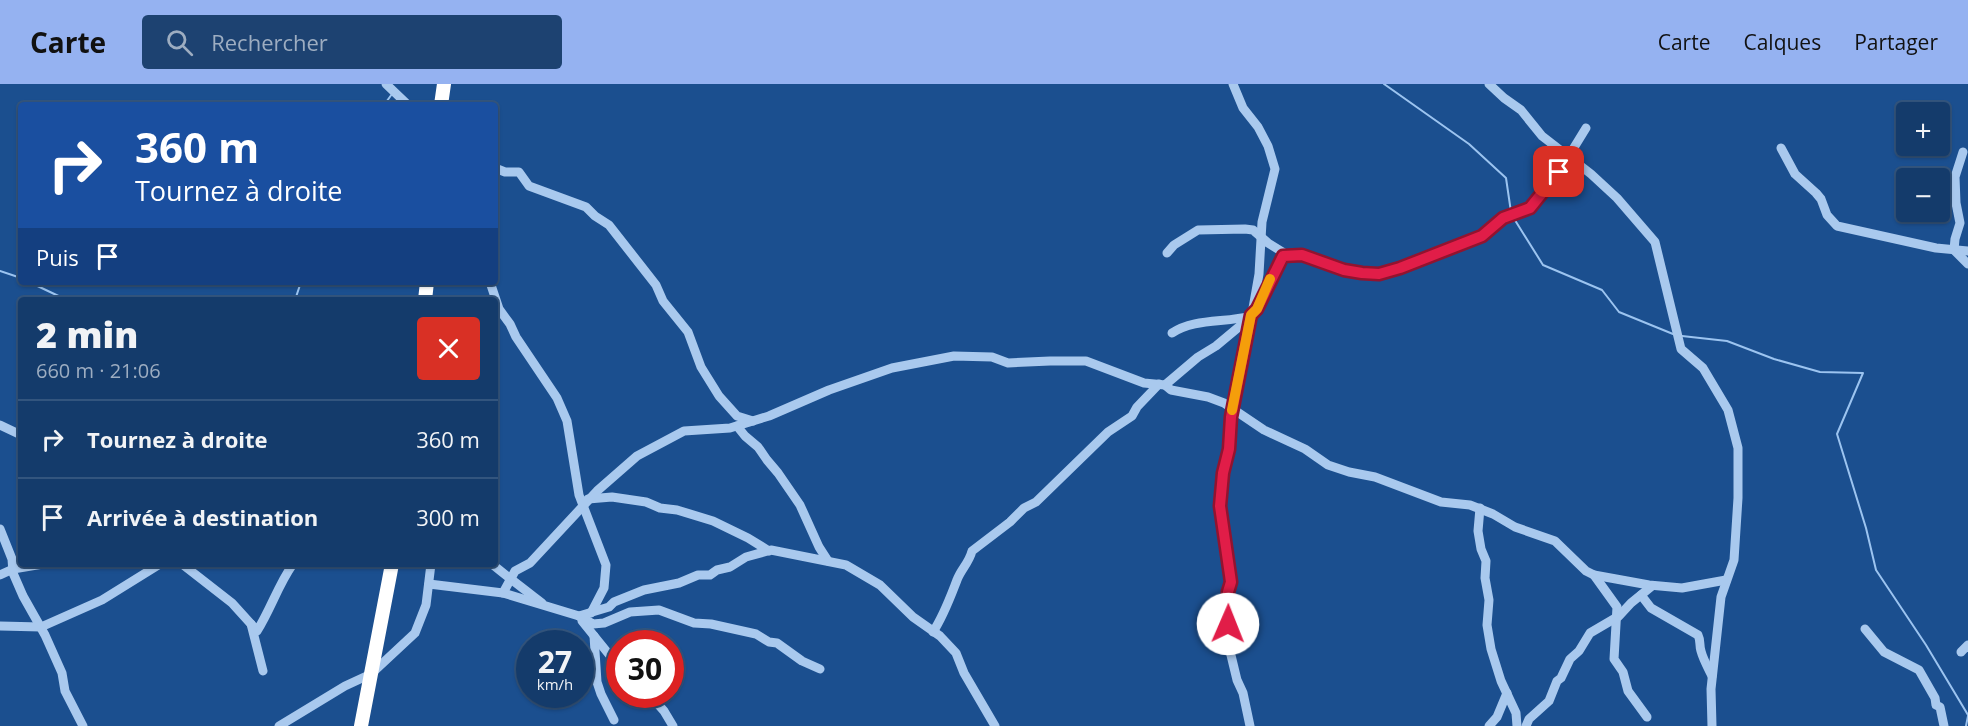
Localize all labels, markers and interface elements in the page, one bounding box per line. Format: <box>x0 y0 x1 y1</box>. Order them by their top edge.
search box <box>142 15 562 69</box>
text: Carte <box>30 23 106 61</box>
icon: search <box>163 26 196 59</box>
text: Rechercher <box>211 27 328 57</box>
text: Carte <box>1658 28 1710 56</box>
text: Calques <box>1743 28 1821 56</box>
text: Partager <box>1854 28 1938 56</box>
map controls <box>1896 102 1950 222</box>
button: + <box>1896 102 1950 156</box>
text: 360 m <box>135 118 259 175</box>
icon: right <box>36 126 114 204</box>
pin <box>1533 146 1584 197</box>
icon: arrive <box>1542 155 1575 188</box>
button: − <box>1896 168 1950 222</box>
text: Tournez à droite <box>135 172 343 209</box>
icon: arrive <box>91 240 124 273</box>
text: Puis <box>36 242 79 272</box>
text: 2 min <box>36 310 138 359</box>
button: close <box>417 317 480 380</box>
text: 660 m · 21:06 <box>36 357 161 384</box>
icon: right <box>36 423 69 456</box>
text: Tournez à droite <box>87 424 268 454</box>
text: 360 m <box>416 424 480 454</box>
icon: arrive <box>36 501 69 534</box>
text: Arrivée à destination <box>87 502 318 532</box>
text: 300 m <box>416 502 480 532</box>
position arrow <box>1196 592 1260 656</box>
speed limit sign: 30 <box>606 630 684 708</box>
text: 27 <box>538 641 572 682</box>
text: km/h <box>537 674 573 694</box>

